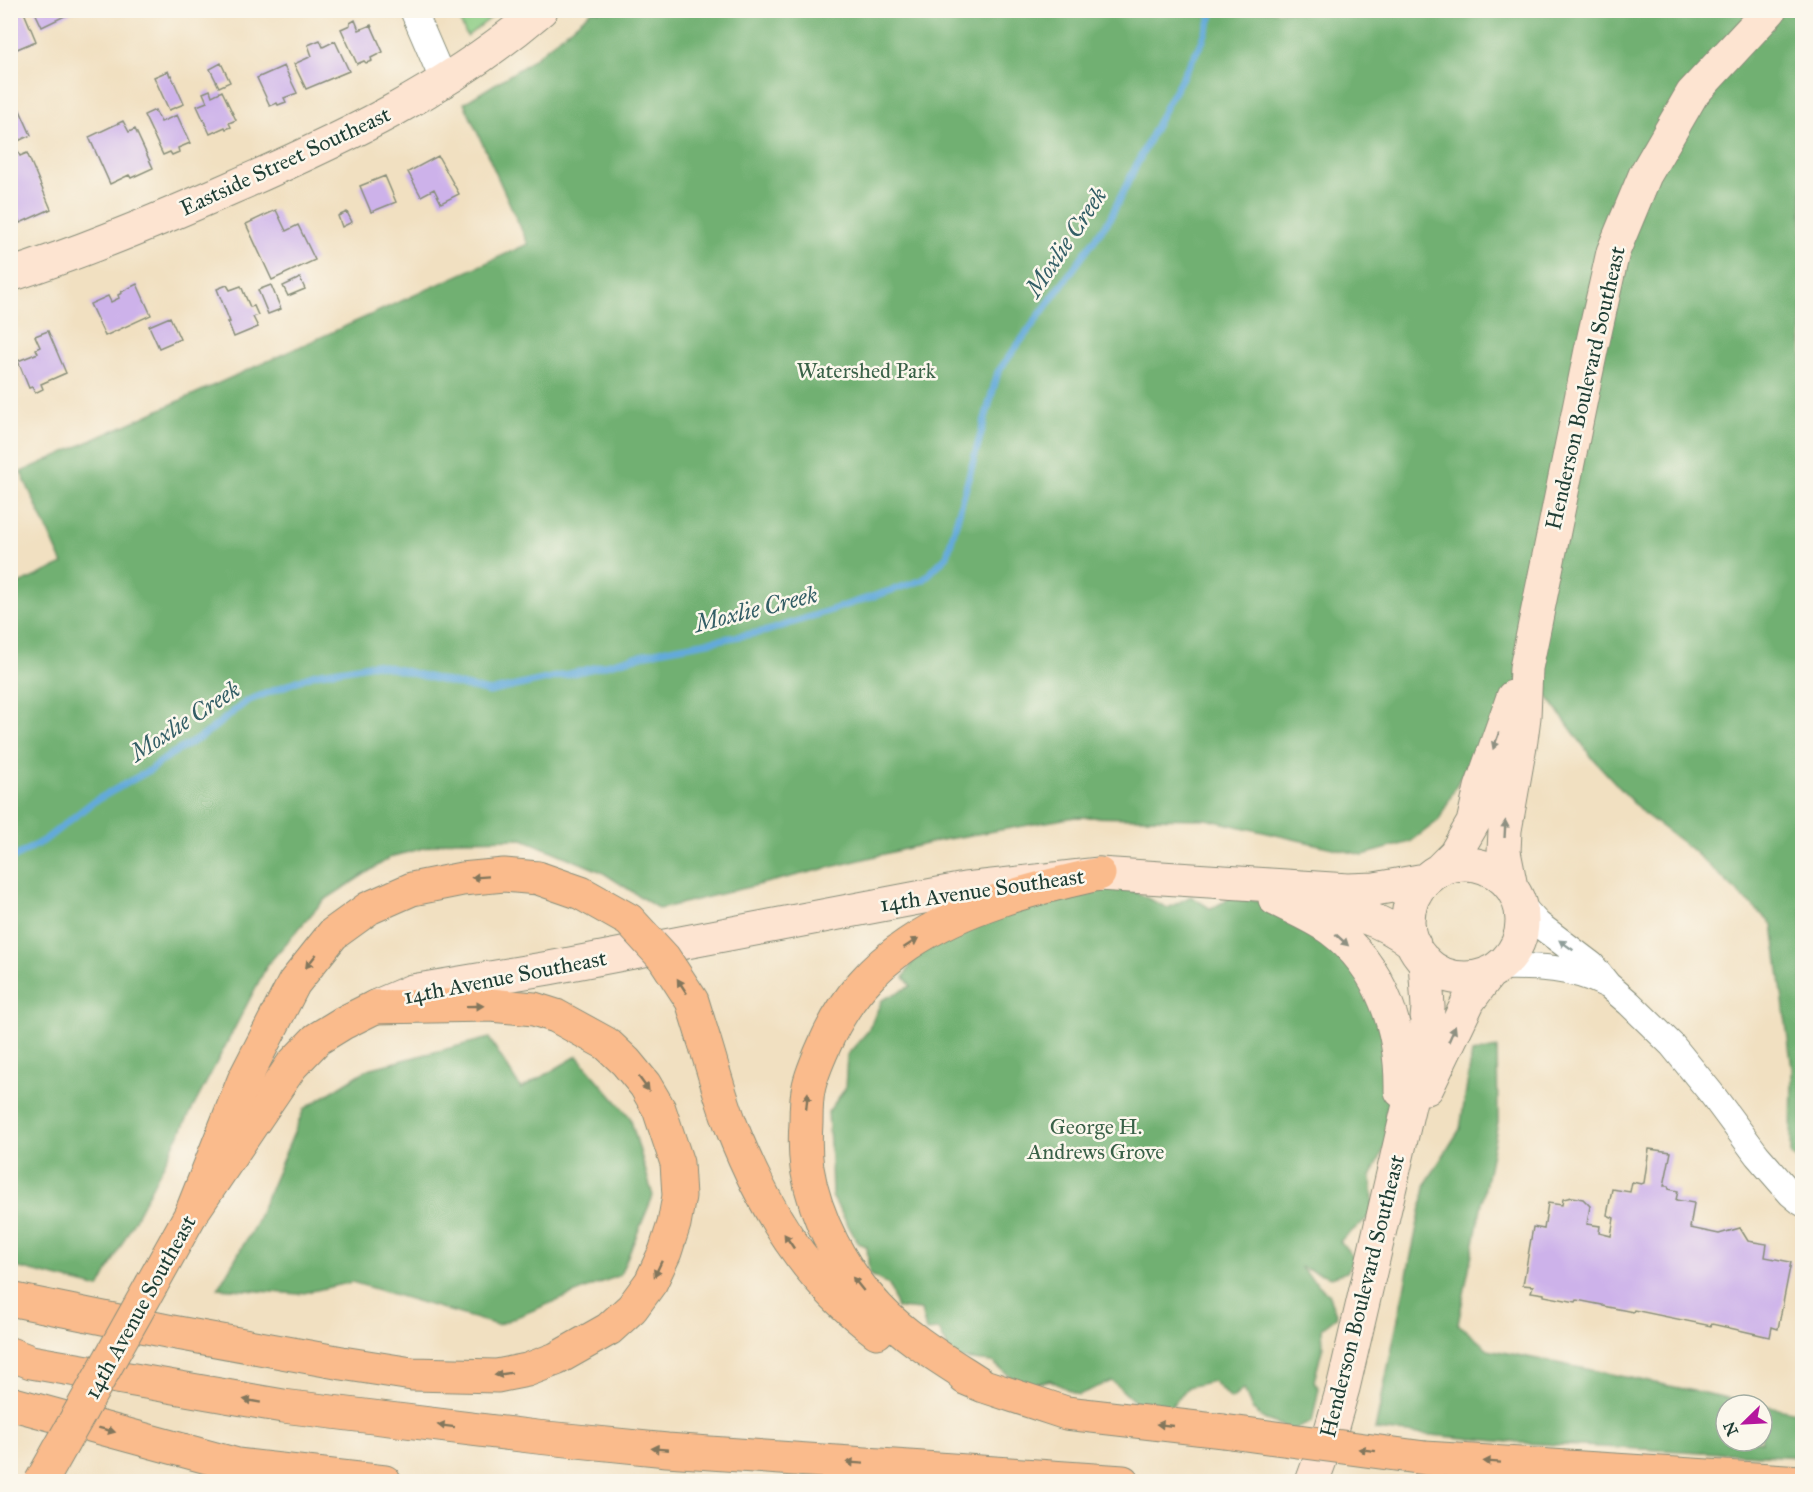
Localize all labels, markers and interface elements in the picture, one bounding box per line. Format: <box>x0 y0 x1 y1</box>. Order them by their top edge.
street label: Eastside Street Southeast <box>176 100 395 222</box>
water label: Moxlie Creek <box>1017 181 1114 304</box>
street label: Henderson Boulevard Southeast <box>1539 243 1631 532</box>
park label: Watershed Park <box>796 357 936 384</box>
water label: Moxlie Creek <box>690 579 821 639</box>
water label: Moxlie Creek <box>123 674 246 769</box>
one-way arrow <box>1491 733 1501 751</box>
one-way arrow <box>1500 820 1509 839</box>
street label: 14th Avenue Southeast <box>878 862 1086 918</box>
one-way arrow <box>470 872 489 882</box>
one-way arrow <box>1335 933 1350 947</box>
one-way arrow <box>902 937 918 949</box>
one-way arrow <box>1558 940 1574 951</box>
street label: 14th Avenue Southeast <box>401 944 609 1010</box>
one-way arrow <box>305 953 318 969</box>
one-way arrow <box>677 978 688 994</box>
one-way arrow <box>466 1001 485 1010</box>
one-way arrow <box>1448 1026 1457 1043</box>
one-way arrow <box>638 1076 650 1092</box>
one-way arrow <box>802 1091 812 1110</box>
park label: George H. Andrews Grove <box>1027 1113 1164 1165</box>
street label: Henderson Boulevard Southeast <box>1314 1152 1410 1440</box>
street label: 14th Avenue Southeast <box>78 1210 202 1404</box>
one-way arrow <box>784 1233 795 1249</box>
one-way arrow <box>653 1260 662 1277</box>
one-way arrow <box>852 1276 865 1292</box>
one-way arrow <box>493 1370 512 1379</box>
north arrow <box>1714 1393 1774 1453</box>
one-way arrow <box>243 1396 262 1405</box>
text: N <box>1719 1418 1742 1439</box>
one-way arrow <box>1155 1420 1174 1429</box>
one-way arrow <box>436 1421 455 1430</box>
one-way arrow <box>98 1425 117 1435</box>
one-way arrow <box>651 1444 670 1454</box>
one-way arrow <box>1358 1445 1377 1455</box>
one-way arrow <box>1482 1457 1501 1466</box>
one-way arrow <box>845 1458 864 1467</box>

